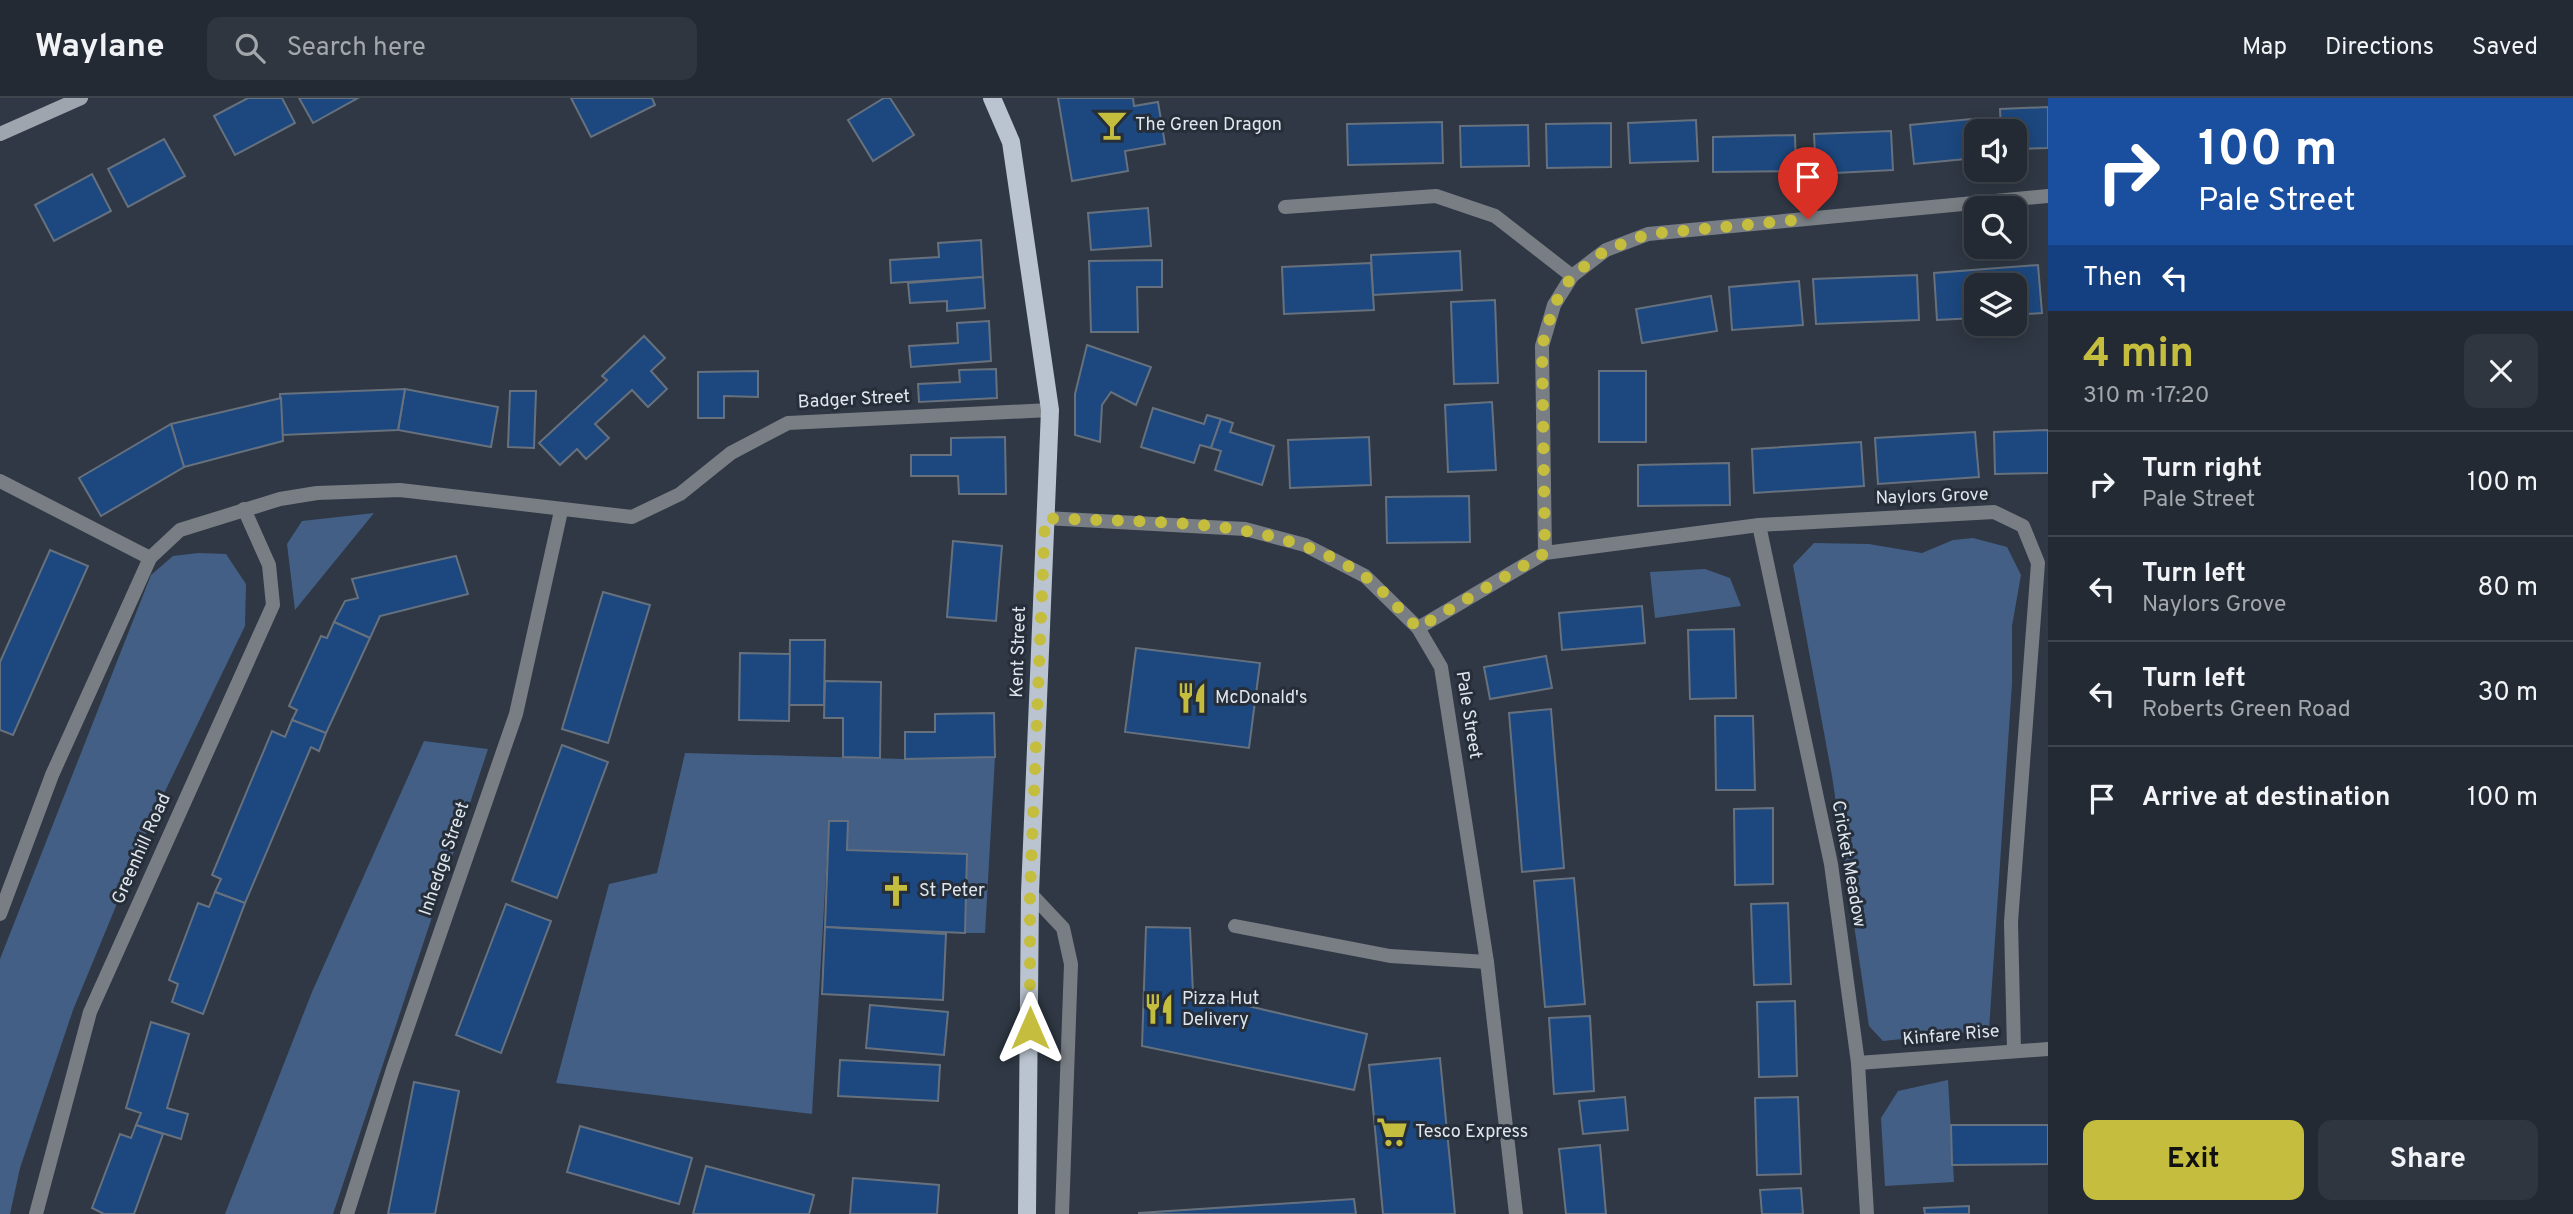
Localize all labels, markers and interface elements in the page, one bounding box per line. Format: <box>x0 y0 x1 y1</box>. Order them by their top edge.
search box <box>207 17 697 80</box>
text: Waylane <box>35 27 165 69</box>
icon: search <box>231 29 269 67</box>
text: Search here <box>287 32 426 65</box>
text: Map <box>2242 33 2287 63</box>
text: Directions <box>2325 33 2434 63</box>
text: Saved <box>2472 33 2538 63</box>
bar icon: The Green Dragon <box>1095 108 1129 142</box>
place label: The Green Dragon <box>1135 114 1282 137</box>
map controls <box>1964 119 2027 336</box>
button: sound <box>1964 119 2027 182</box>
text: 100 m <box>2198 121 2337 183</box>
icon: right <box>2083 126 2174 217</box>
pin <box>1778 147 1838 219</box>
icon: arrive <box>1789 158 1827 196</box>
text: Pale Street <box>2198 182 2356 222</box>
button: search <box>1964 196 2027 259</box>
icon: left <box>2156 259 2194 297</box>
text: Then <box>2083 262 2142 295</box>
button: layers <box>1964 273 2027 336</box>
text: 4 min <box>2083 329 2194 382</box>
button: close <box>2464 334 2538 408</box>
text: 310 m · 17:20 <box>2083 382 2209 411</box>
street label: Badger Street <box>797 386 911 414</box>
text: Turn right <box>2142 453 2262 486</box>
icon: right <box>2083 465 2121 503</box>
text: 100 m <box>2467 467 2538 500</box>
street label: Naylors Grove <box>1875 484 1989 510</box>
text: Pale Street <box>2142 486 2255 515</box>
text: Turn left <box>2142 558 2246 591</box>
icon: left <box>2083 570 2121 608</box>
text: 80 m <box>2478 572 2538 605</box>
text: Naylors Grove <box>2142 591 2286 620</box>
street label: Kent Street <box>1006 606 1032 698</box>
text: Turn left <box>2142 663 2246 696</box>
street label: Pale Street <box>1450 669 1486 761</box>
icon: left <box>2083 675 2121 713</box>
text: 30 m <box>2478 677 2538 710</box>
restaurant icon: McDonald's <box>1175 681 1209 715</box>
place label: McDonald's <box>1215 687 1307 710</box>
text: Roberts Green Road <box>2142 696 2351 725</box>
icon: arrive <box>2083 780 2121 818</box>
text: Arrive at destination <box>2142 782 2390 815</box>
text: 100 m <box>2467 782 2538 815</box>
street label: Greenhill Road <box>107 790 177 908</box>
street label: Inhedge Street <box>415 799 475 919</box>
street label: Cricket Meadow <box>1826 799 1870 929</box>
church icon: St Peter <box>879 874 913 908</box>
place label: St Peter <box>919 880 985 903</box>
place label: Pizza Hut Delivery <box>1182 988 1259 1032</box>
position arrow <box>993 991 1067 1065</box>
restaurant icon: Pizza Hut Delivery <box>1142 992 1176 1026</box>
street label: Kinfare Rise <box>1902 1020 2000 1052</box>
supermarket icon: Tesco Express <box>1375 1115 1409 1149</box>
button: Exit <box>2083 1120 2304 1200</box>
button: Share <box>2318 1120 2538 1200</box>
place label: Tesco Express <box>1415 1121 1528 1144</box>

